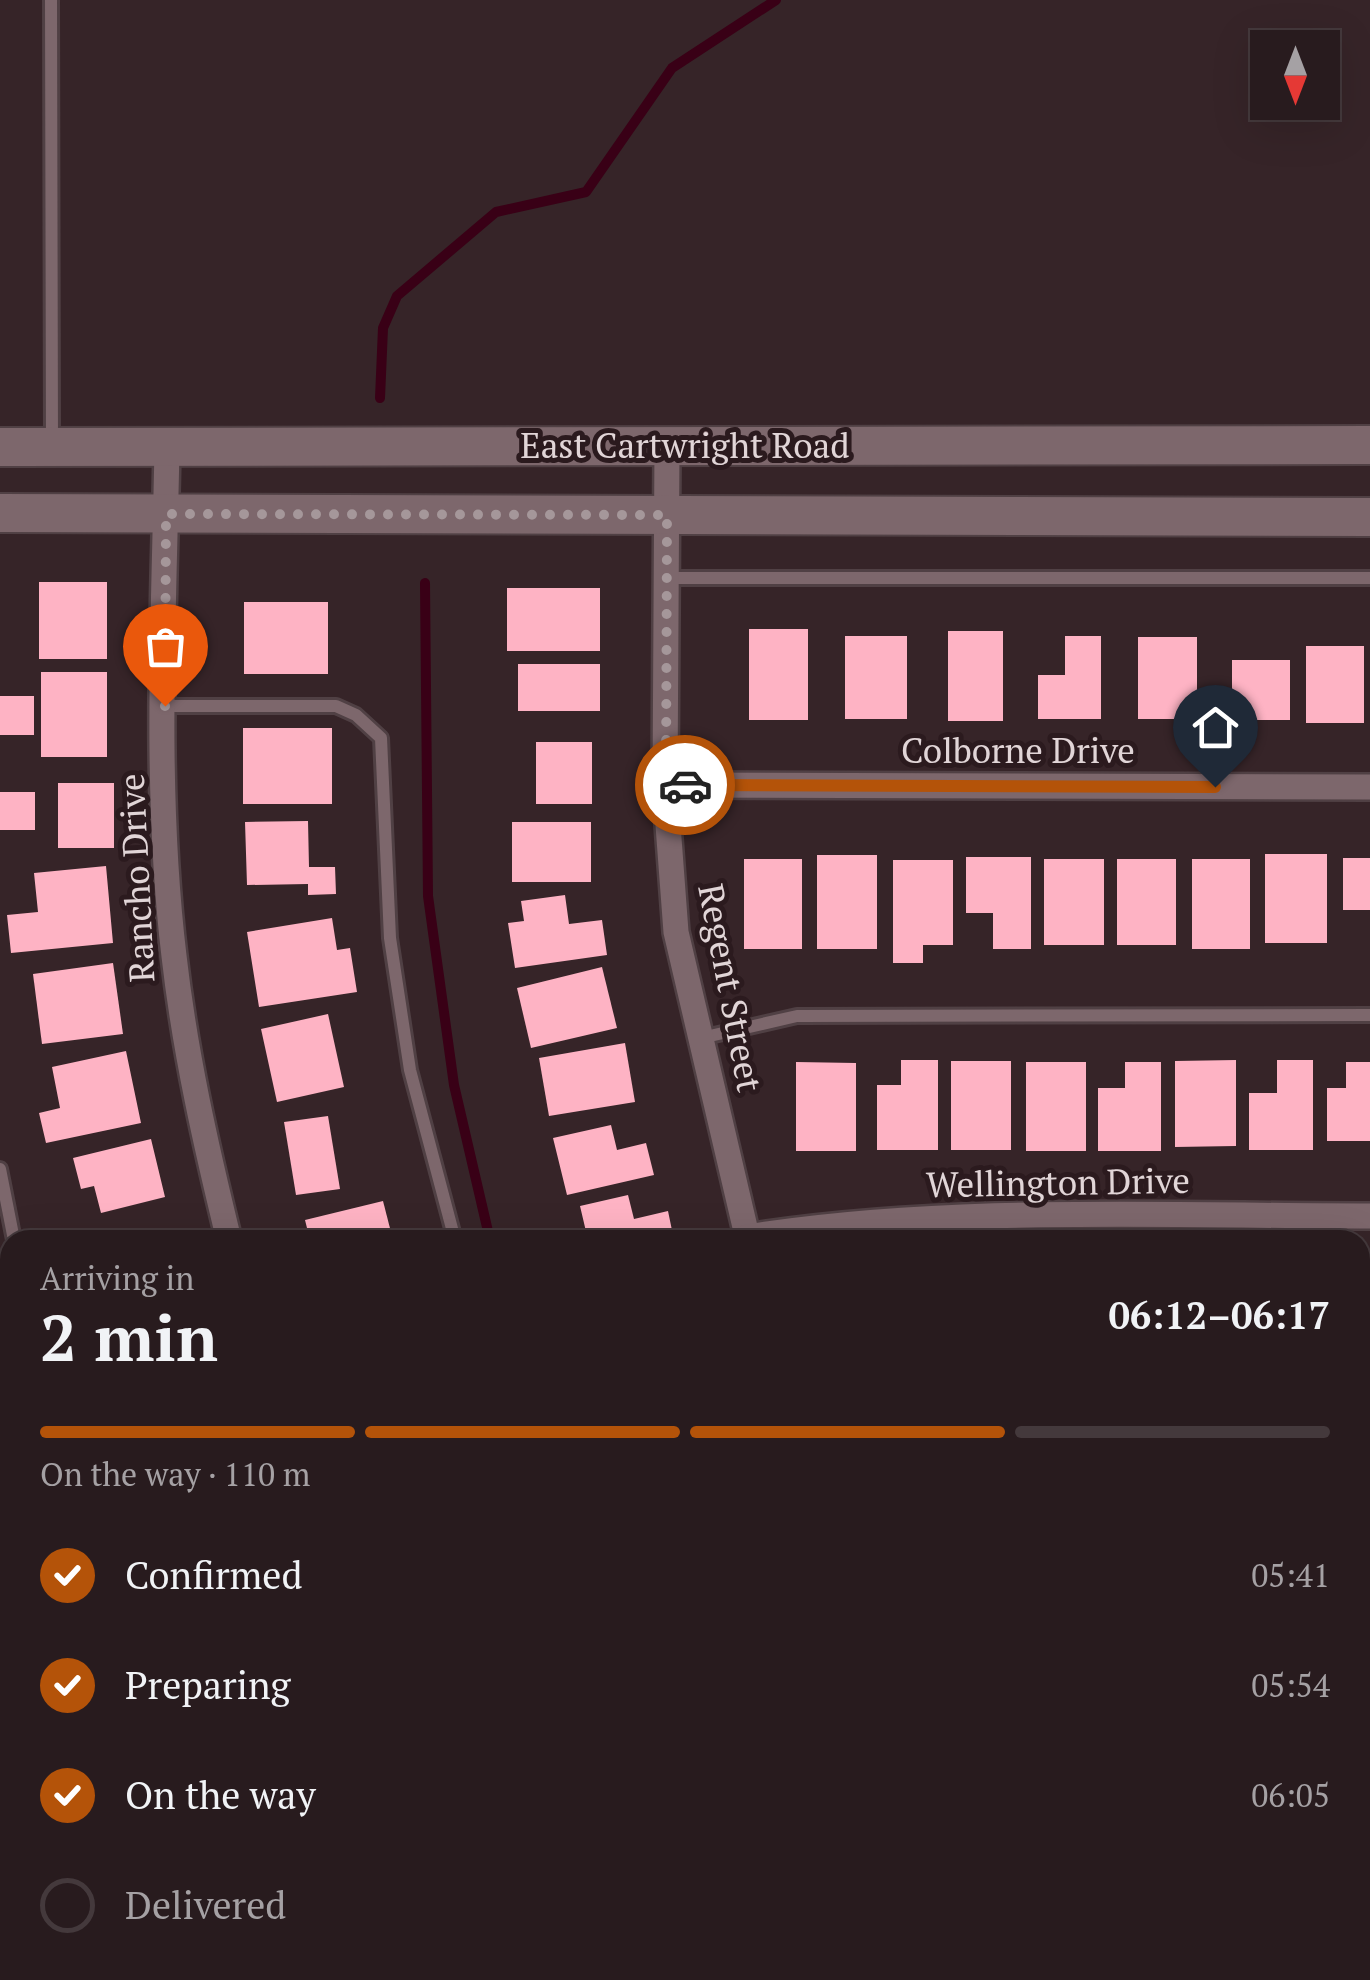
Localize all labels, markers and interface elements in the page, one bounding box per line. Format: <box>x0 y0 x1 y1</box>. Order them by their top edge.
north arrow <box>1250 30 1340 120</box>
map controls <box>1250 30 1340 120</box>
street label: East Cartwright Road <box>520 422 850 468</box>
pin <box>123 604 208 707</box>
icon: bag <box>138 619 193 674</box>
pin <box>1173 685 1258 788</box>
icon: home <box>1188 700 1243 755</box>
street label: Colborne Drive <box>901 727 1135 773</box>
courier <box>635 735 735 835</box>
icon: car <box>658 758 713 813</box>
street label: Rancho Drive <box>108 773 164 984</box>
street label: Regent Street <box>688 880 774 1096</box>
street label: Wellington Drive <box>926 1157 1190 1207</box>
text: Arriving in <box>40 1257 194 1299</box>
text: 06:12–06:17 <box>1108 1290 1330 1340</box>
text: 2 min <box>40 1293 218 1380</box>
text: On the way · 110 m <box>40 1453 310 1495</box>
icon: check <box>40 1548 95 1603</box>
text: Confirmed <box>125 1550 303 1600</box>
text: 05:41 <box>1251 1554 1330 1596</box>
icon: check <box>40 1658 95 1713</box>
text: Preparing <box>125 1660 291 1710</box>
text: 05:54 <box>1251 1664 1330 1706</box>
icon: check <box>40 1768 95 1823</box>
text: On the way <box>125 1770 316 1820</box>
text: 06:05 <box>1251 1774 1330 1816</box>
text: Delivered <box>125 1880 286 1930</box>

